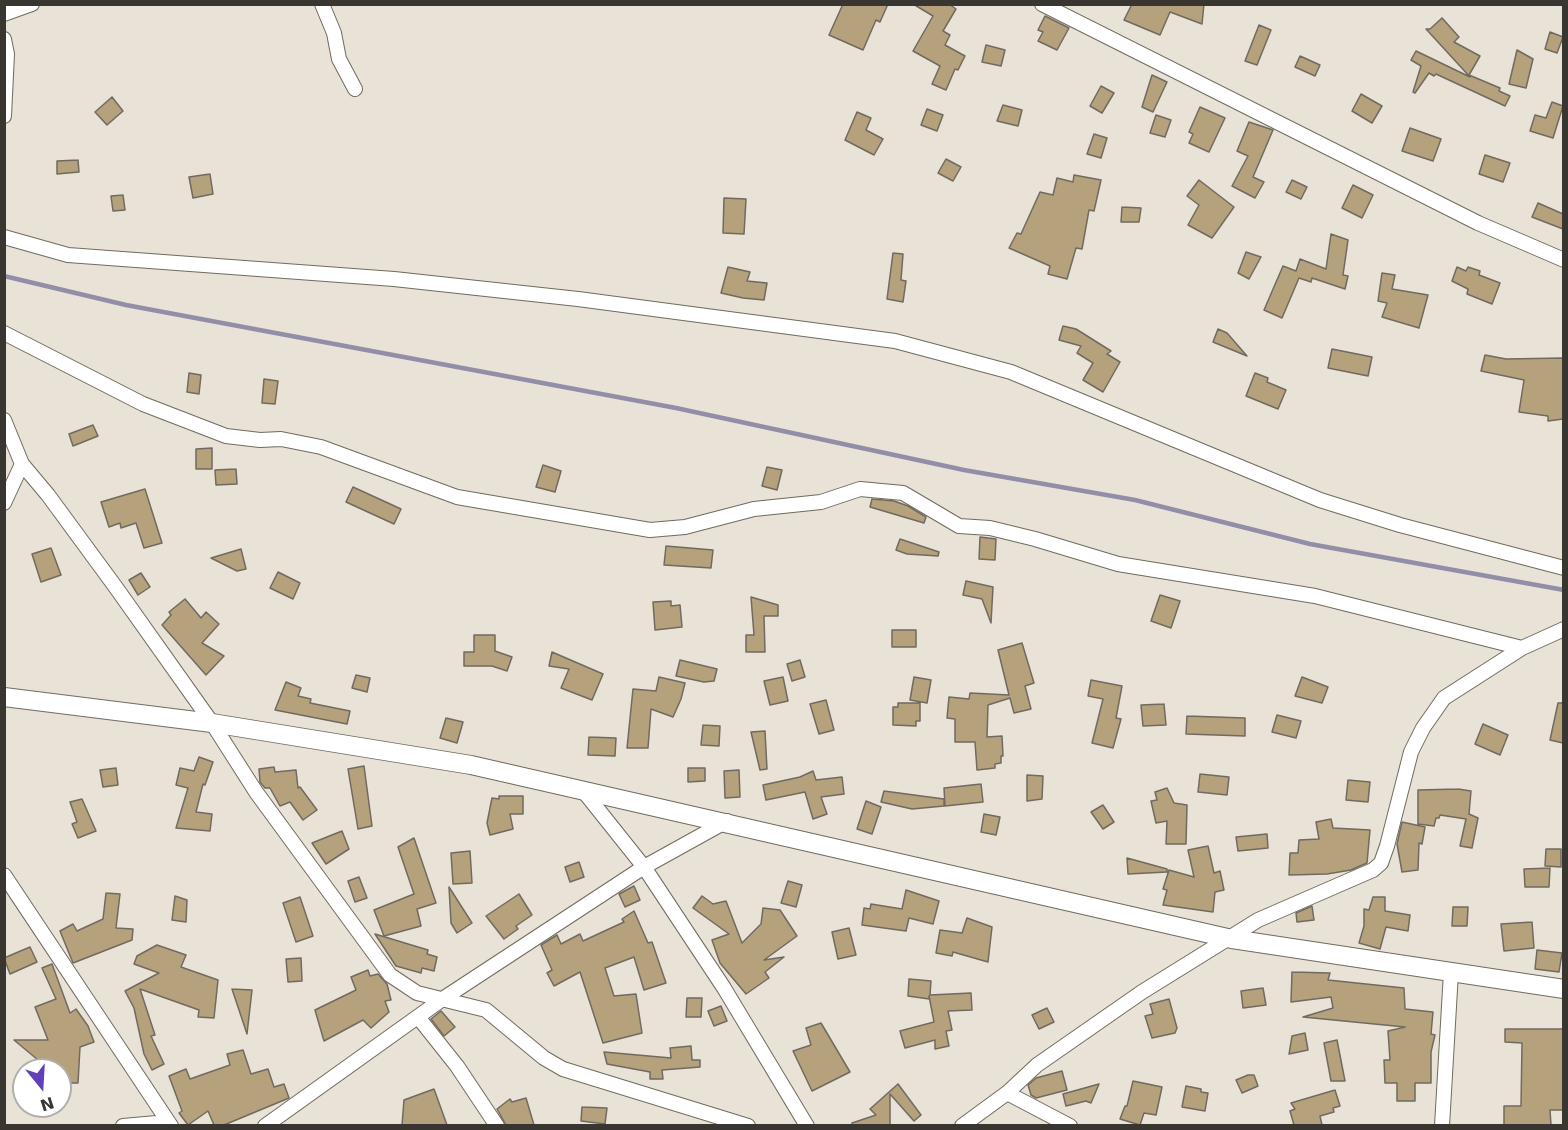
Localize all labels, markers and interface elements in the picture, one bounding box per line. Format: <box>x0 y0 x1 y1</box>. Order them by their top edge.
north arrow <box>12 1058 72 1118</box>
text: N <box>38 1093 56 1115</box>

